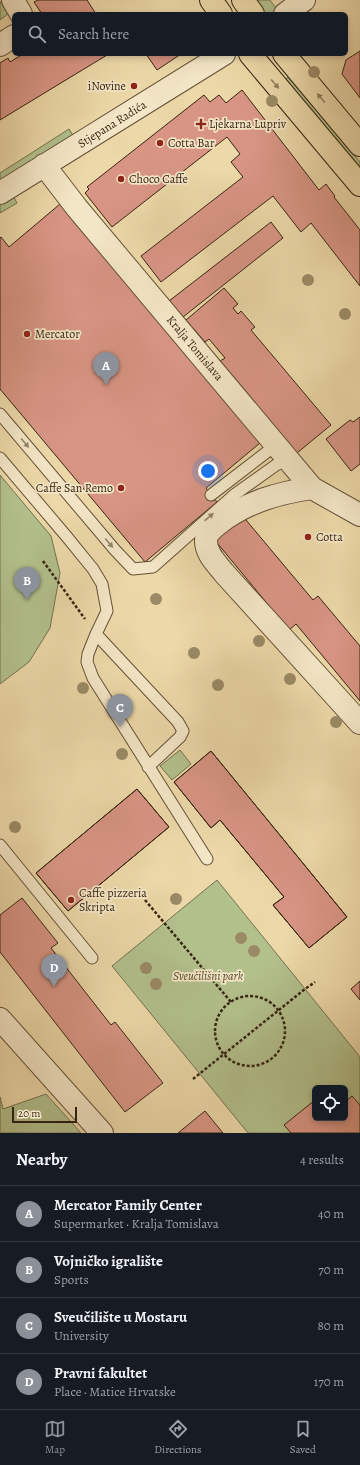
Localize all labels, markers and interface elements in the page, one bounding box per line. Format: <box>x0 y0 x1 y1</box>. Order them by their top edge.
search box <box>12 12 348 56</box>
icon: search <box>26 23 48 45</box>
text: Search here <box>58 24 129 44</box>
place label: iNovine <box>88 78 126 94</box>
one-way arrow <box>270 79 279 89</box>
marker: iNovine <box>129 81 139 91</box>
one-way arrow <box>316 93 325 103</box>
street label: Stjepana Radića <box>75 96 150 152</box>
place label: Ljekarna Lupriv <box>209 116 287 132</box>
marker: Ljekarna Lupriv <box>196 119 206 129</box>
place label: Cotta Bar <box>168 135 215 151</box>
marker: Cotta Bar <box>155 138 165 148</box>
place label: Choco Caffe <box>129 171 188 187</box>
marker: Choco Caffe <box>116 174 126 184</box>
street label: Kralja Tomislava <box>163 312 227 384</box>
place label: Mercator <box>35 326 80 342</box>
marker: Mercator <box>22 329 32 339</box>
pin: A <box>93 352 119 385</box>
one-way arrow <box>21 438 30 449</box>
your location <box>198 461 218 481</box>
place label: Caffe San Remo <box>36 480 113 496</box>
marker: Caffe San Remo <box>116 483 126 493</box>
one-way arrow <box>204 513 214 522</box>
place label: Cotta <box>316 529 343 545</box>
marker: Cotta <box>303 532 313 542</box>
one-way arrow <box>104 538 113 548</box>
pin: B <box>14 567 40 600</box>
pin: C <box>107 694 133 727</box>
place label: Caffe pizzeria Skripta <box>79 885 147 915</box>
marker: Caffe pizzeria Skripta <box>66 895 76 905</box>
pin: D <box>41 954 67 987</box>
park label: Sveučilišni park <box>173 968 244 984</box>
map controls <box>312 1085 348 1121</box>
button: locate <box>312 1085 348 1121</box>
scale bar <box>12 1105 77 1124</box>
text: 20 m <box>18 1106 40 1121</box>
text: Nearby <box>16 1148 67 1171</box>
text: 4 results <box>300 1151 344 1168</box>
text: Mercator Family Center <box>54 1195 202 1215</box>
text: A <box>25 1205 33 1222</box>
text: 40 m <box>318 1205 344 1222</box>
text: Supermarket · Kralja Tomislava <box>54 1215 219 1232</box>
text: Vojničko igralište <box>54 1251 163 1271</box>
text: B <box>25 1261 33 1278</box>
text: 70 m <box>318 1261 344 1278</box>
text: Sports <box>54 1271 89 1288</box>
text: Sveučilište u Mostaru <box>54 1307 187 1327</box>
text: C <box>25 1317 33 1334</box>
text: 80 m <box>317 1317 344 1334</box>
text: University <box>54 1327 109 1344</box>
text: Pravni fakultet <box>54 1363 147 1383</box>
text: D <box>24 1373 34 1390</box>
text: 170 m <box>314 1373 344 1390</box>
text: Place · Matice Hrvatske <box>54 1383 176 1400</box>
tab: Map <box>44 1418 66 1457</box>
tab: Directions <box>154 1418 202 1457</box>
tab: Saved <box>290 1418 316 1457</box>

